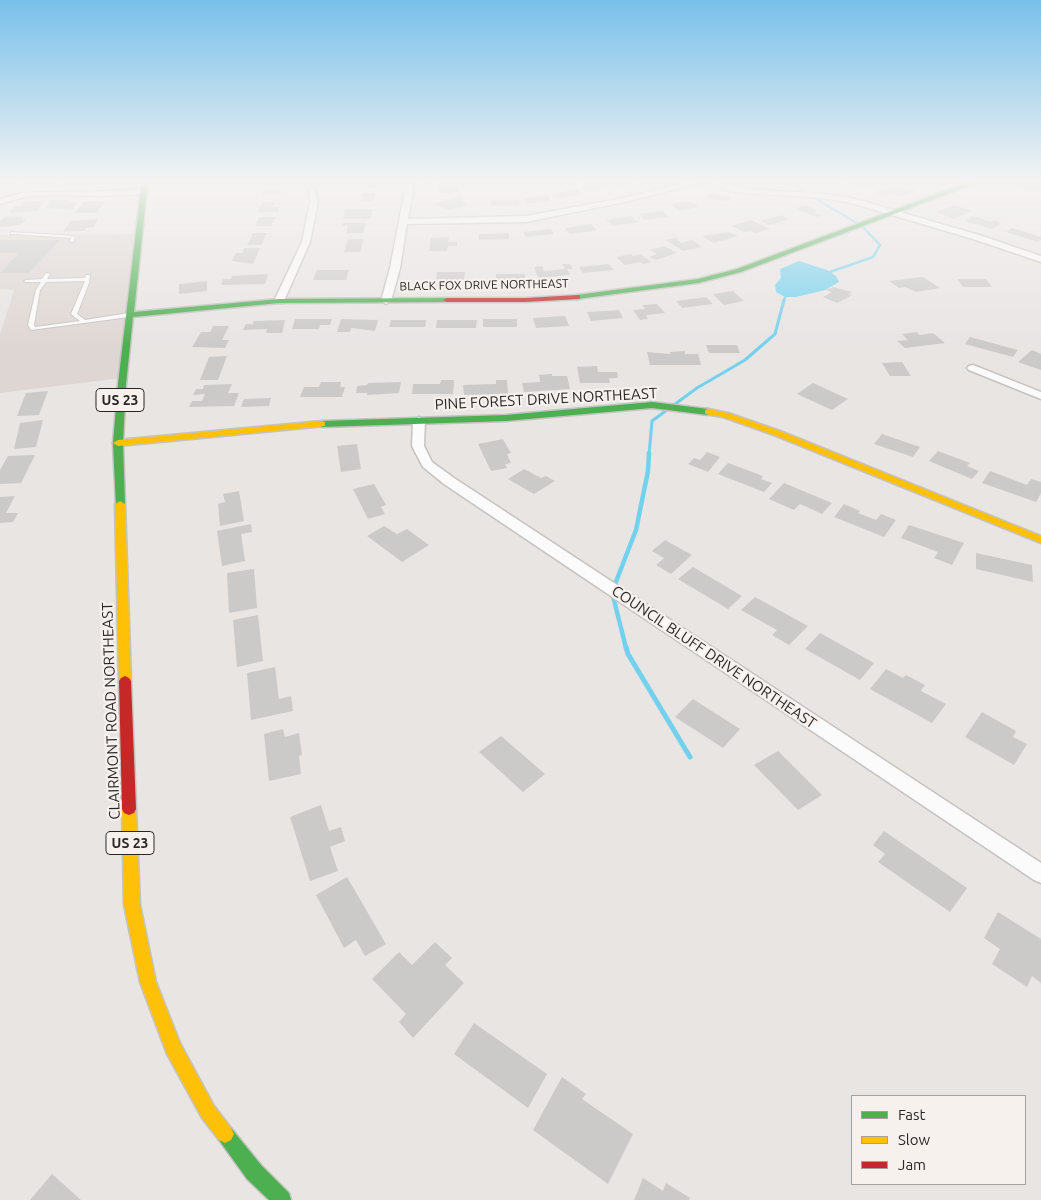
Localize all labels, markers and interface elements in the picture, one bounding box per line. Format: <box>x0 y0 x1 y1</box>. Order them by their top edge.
street label: BLACK FOX DRIVE NORTHEAST <box>399 276 569 294</box>
street label: PINE FOREST DRIVE NORTHEAST <box>434 384 658 414</box>
road number: US 23 <box>96 388 144 412</box>
street label: COUNCIL BLUFF DRIVE NORTHEAST <box>608 582 820 732</box>
street label: CLAIRMONT ROAD NORTHEAST <box>98 602 124 820</box>
road number: US 23 <box>106 831 154 854</box>
legend <box>851 1095 1026 1185</box>
text: Fast <box>898 1106 925 1123</box>
text: Slow <box>898 1131 930 1148</box>
text: Jam <box>898 1156 926 1173</box>

